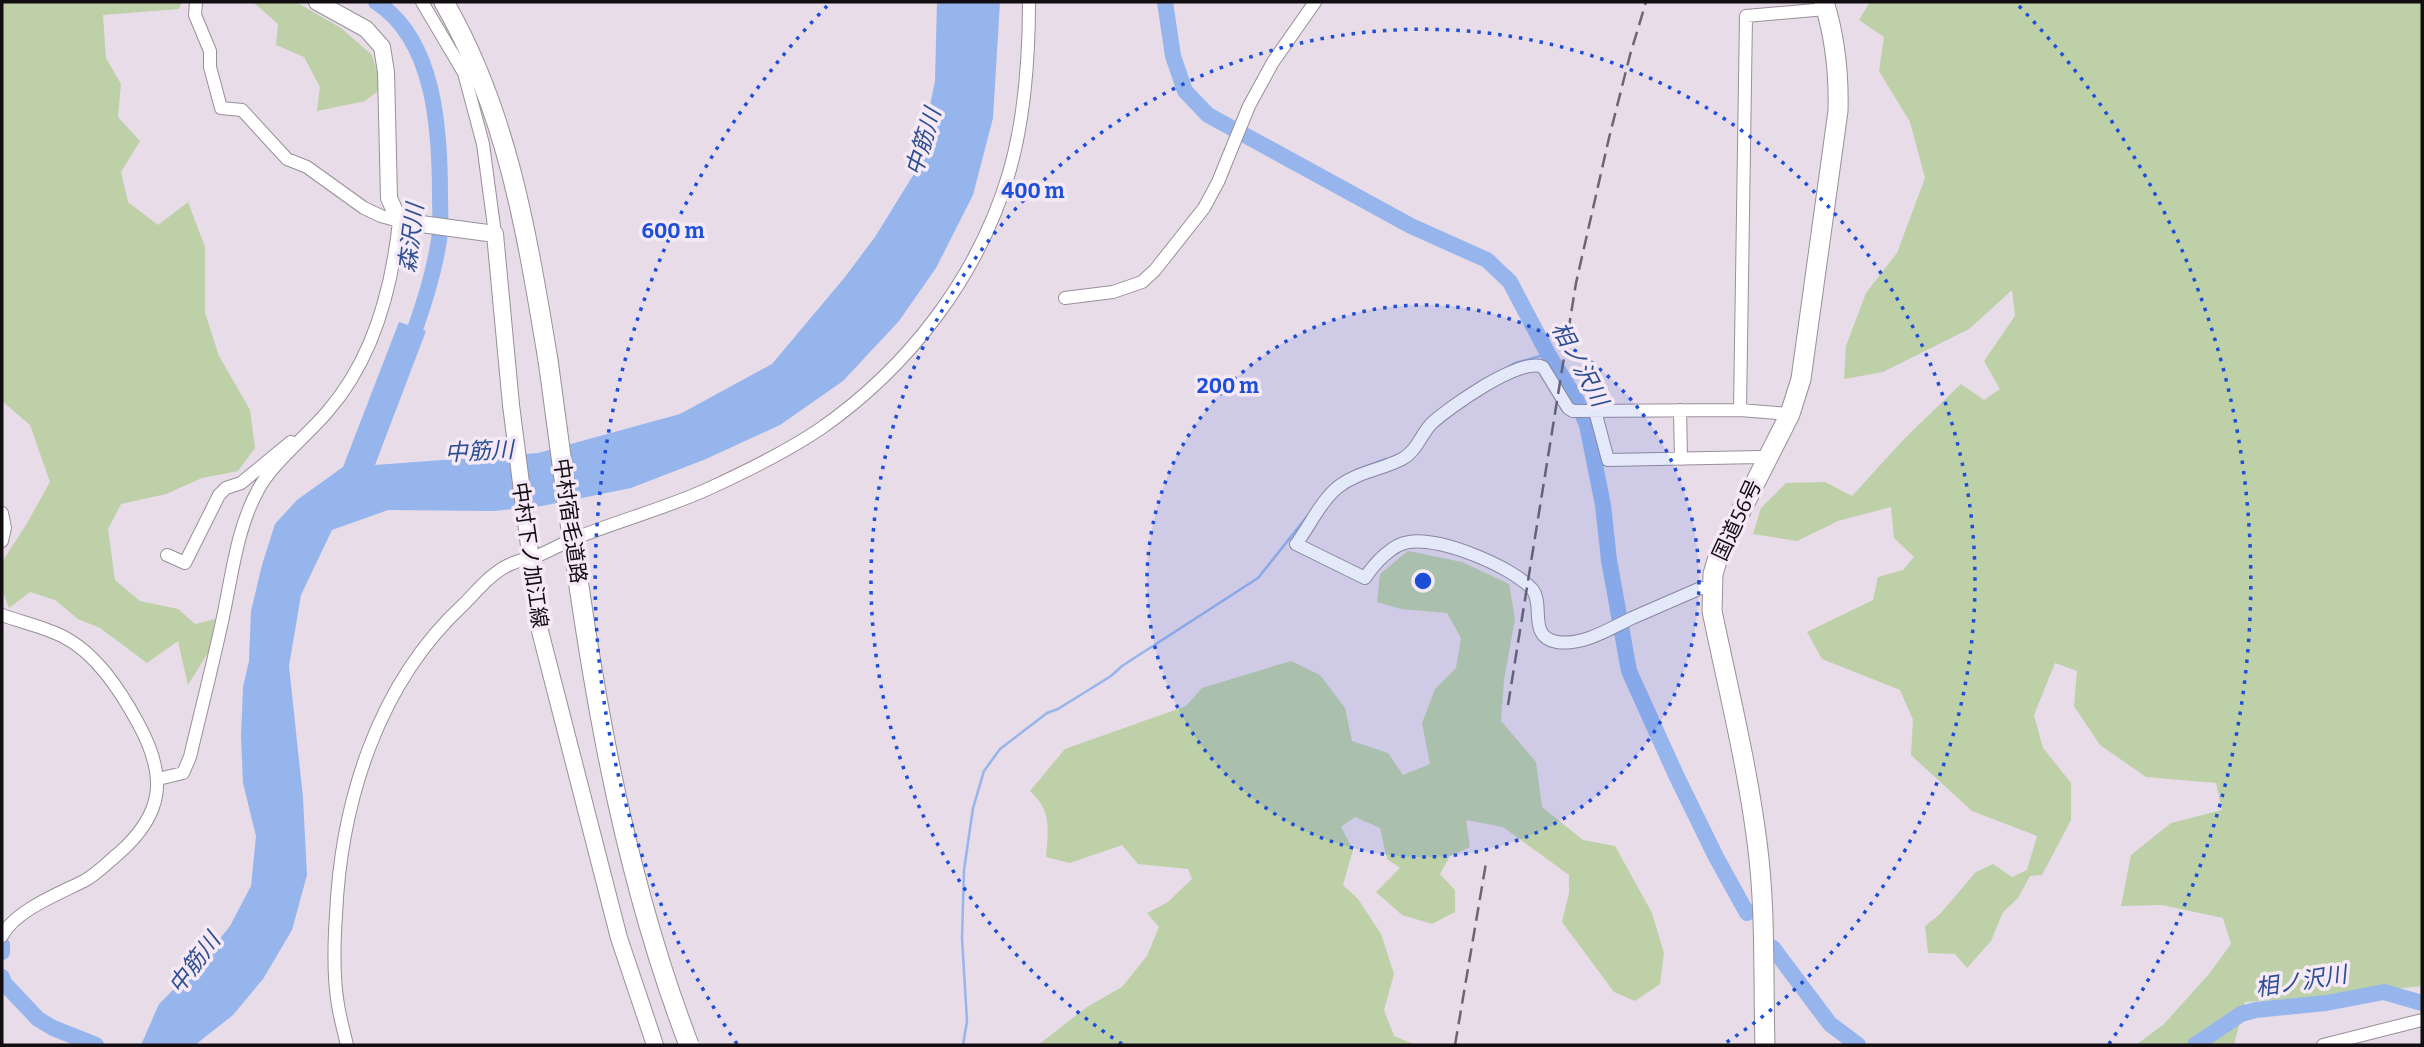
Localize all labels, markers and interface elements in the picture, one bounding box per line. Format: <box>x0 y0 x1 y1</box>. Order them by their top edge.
water label: 中筋川 <box>900 102 947 179</box>
text: 400 m <box>1001 178 1065 204</box>
water label: 森沢川 <box>393 199 429 274</box>
text: 600 m <box>642 218 704 244</box>
water label: 相ノ沢川 <box>1546 317 1615 414</box>
text: 200 m <box>1197 373 1259 399</box>
water label: 中筋川 <box>444 435 517 467</box>
street label: 中村宿毛道路 <box>548 457 592 585</box>
street label: 国道56号 <box>1707 475 1767 565</box>
street label: 中村下ノ加江線 <box>507 480 553 630</box>
centre of rings <box>1411 569 1435 593</box>
water label: 中筋川 <box>162 925 228 999</box>
water label: 相ノ沢川 <box>2253 960 2352 1002</box>

